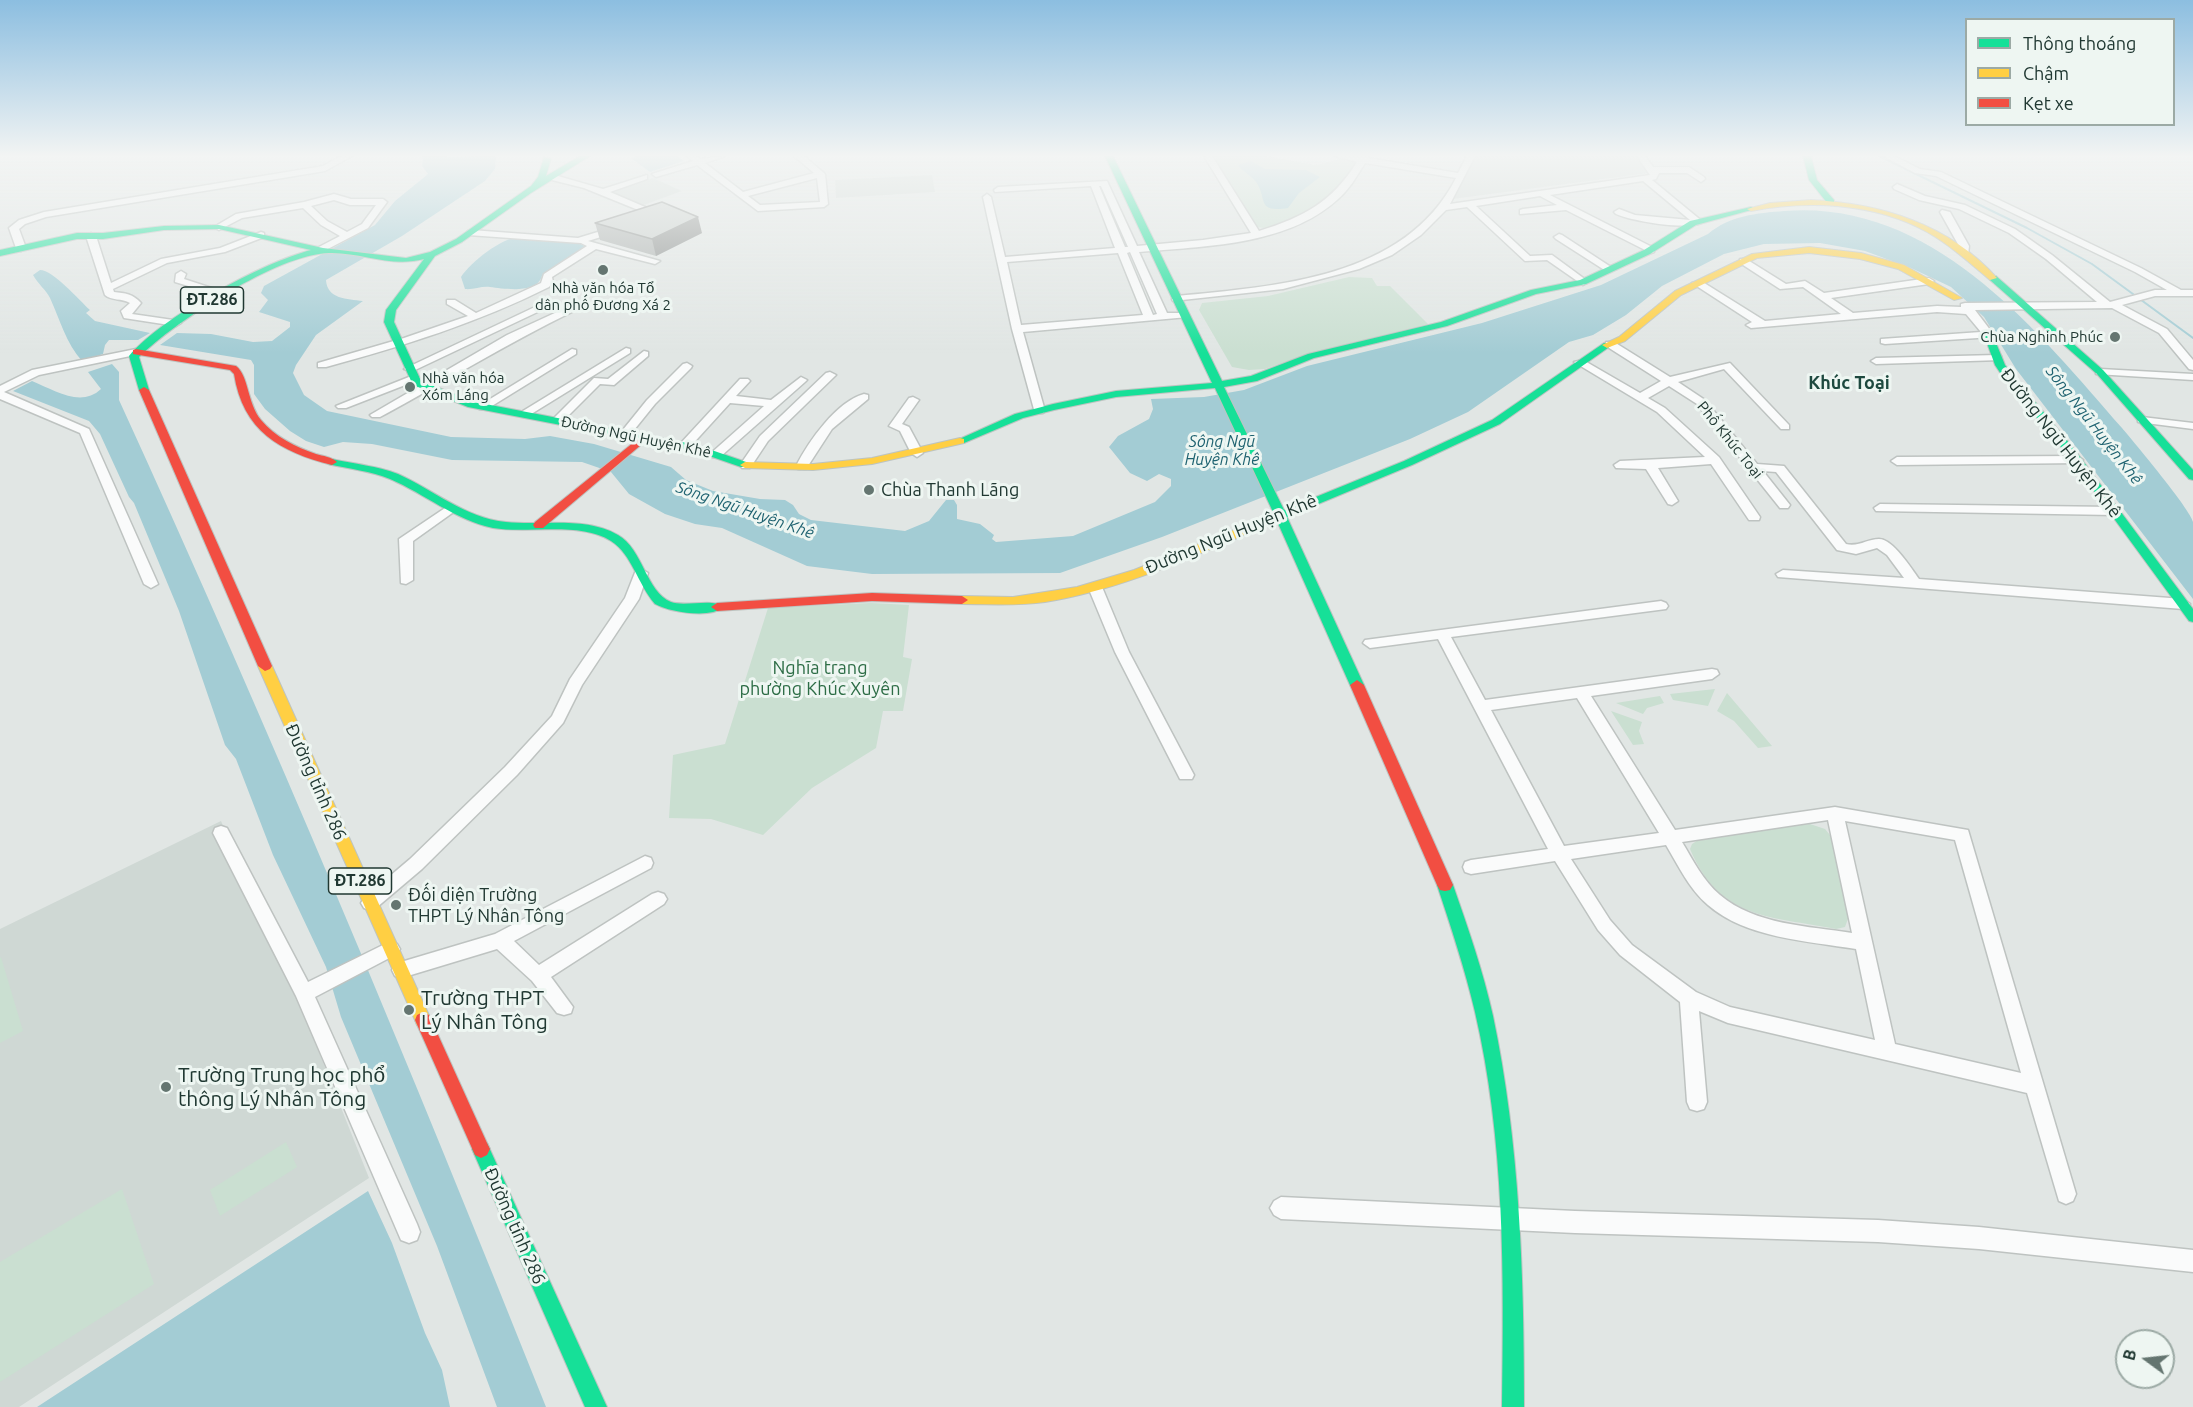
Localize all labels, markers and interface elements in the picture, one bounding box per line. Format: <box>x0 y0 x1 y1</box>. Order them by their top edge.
legend <box>1965 18 2175 126</box>
text: Thông thoáng <box>2023 33 2136 53</box>
text: Chậm <box>2023 63 2069 83</box>
text: Kẹt xe <box>2023 93 2074 113</box>
marker: Nhà văn hóa Tổ dân phố Đương Xá 2 <box>596 263 610 277</box>
place label: Nhà văn hóa Tổ dân phố Đương Xá 2 <box>535 279 671 314</box>
road number: ĐT.286 <box>180 287 244 313</box>
place label: Chùa Nghinh Phúc <box>1980 328 2103 346</box>
marker: Chùa Nghinh Phúc <box>2108 330 2122 344</box>
water label: Sông Ngũ Huyện Khê <box>2042 362 2146 488</box>
street label: Đường Ngũ Huyện Khê <box>1996 364 2126 522</box>
place label: Nhà văn hóa Xóm Láng <box>422 369 504 404</box>
district label: Khúc Toại <box>1808 372 1890 394</box>
marker: Nhà văn hóa Xóm Láng <box>403 380 417 394</box>
street label: Phố Khúc Toại <box>1693 398 1767 482</box>
street label: Đường Ngũ Huyện Khê <box>559 412 713 462</box>
water label: Sông Ngũ Huyện Khê <box>1185 432 1259 470</box>
water label: Sông Ngũ Huyện Khê <box>674 477 816 543</box>
place label: Chùa Thanh Lãng <box>881 479 1019 501</box>
marker: Chùa Thanh Lãng <box>862 483 876 497</box>
street label: Đường Ngũ Huyện Khê <box>1142 490 1320 578</box>
park label: Nghĩa trang phường Khúc Xuyên <box>740 657 900 700</box>
street label: Đường tỉnh 286 <box>281 720 351 844</box>
road number: ĐT.286 <box>328 868 392 894</box>
place label: Đối diện Trường THPT Lý Nhân Tông <box>408 884 564 926</box>
marker: Đối diện Trường THPT Lý Nhân Tông <box>389 898 403 912</box>
place label: Trường THPT Lý Nhân Tông <box>421 985 548 1035</box>
marker: Trường THPT Lý Nhân Tông <box>402 1003 416 1017</box>
place label: Trường Trung học phổ thông Lý Nhân Tông <box>178 1062 385 1112</box>
marker: Trường Trung học phổ thông Lý Nhân Tông <box>159 1080 173 1094</box>
street label: Đường tỉnh 286 <box>480 1164 550 1288</box>
north arrow <box>2115 1329 2175 1389</box>
text: B <box>2119 1347 2140 1362</box>

